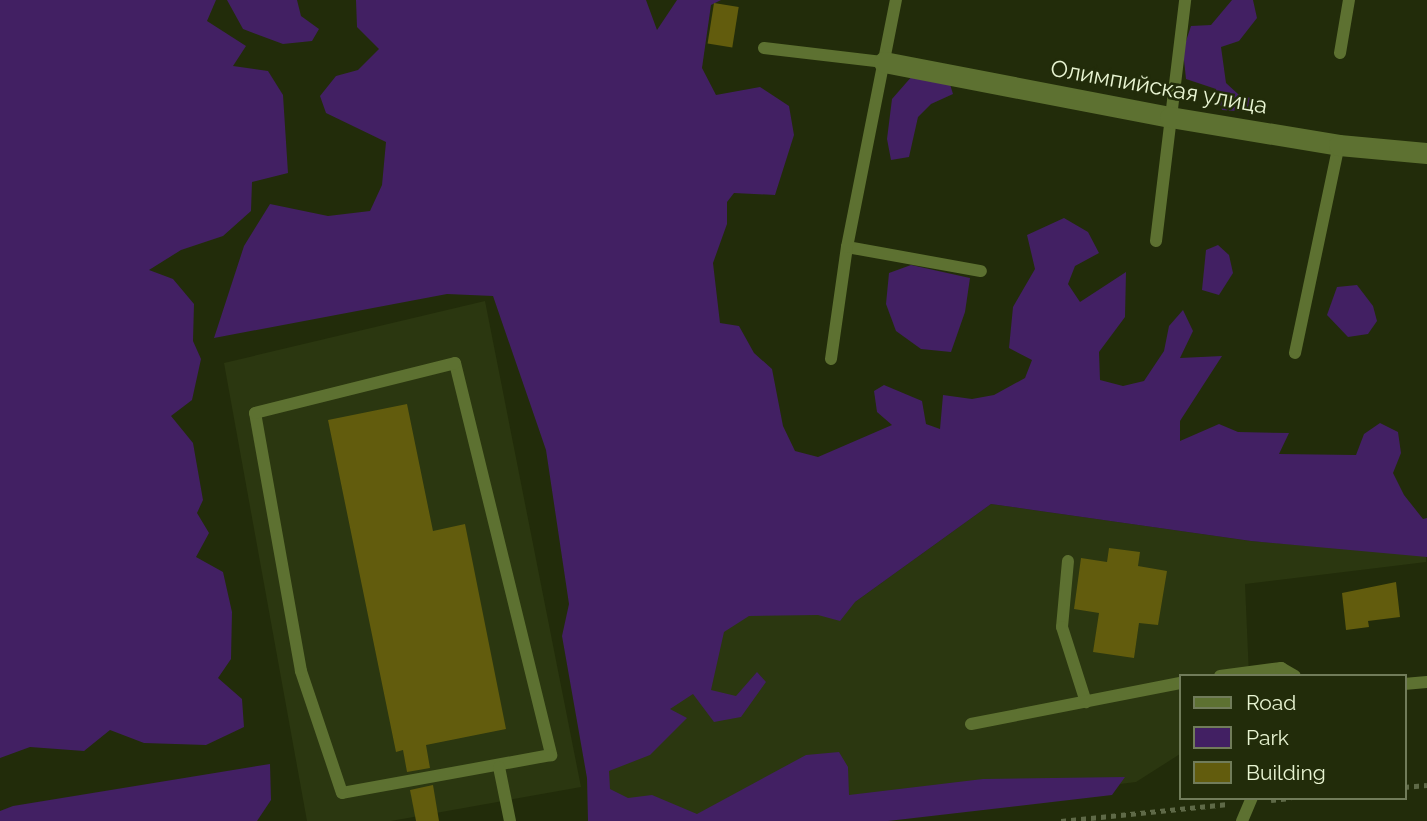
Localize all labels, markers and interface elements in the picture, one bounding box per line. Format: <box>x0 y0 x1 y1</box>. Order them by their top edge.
street label: Олимпийская улица <box>1048 54 1270 120</box>
legend <box>1178 674 1406 800</box>
text: Road <box>1246 690 1296 715</box>
text: Park <box>1246 725 1289 750</box>
text: Building <box>1246 760 1326 785</box>

